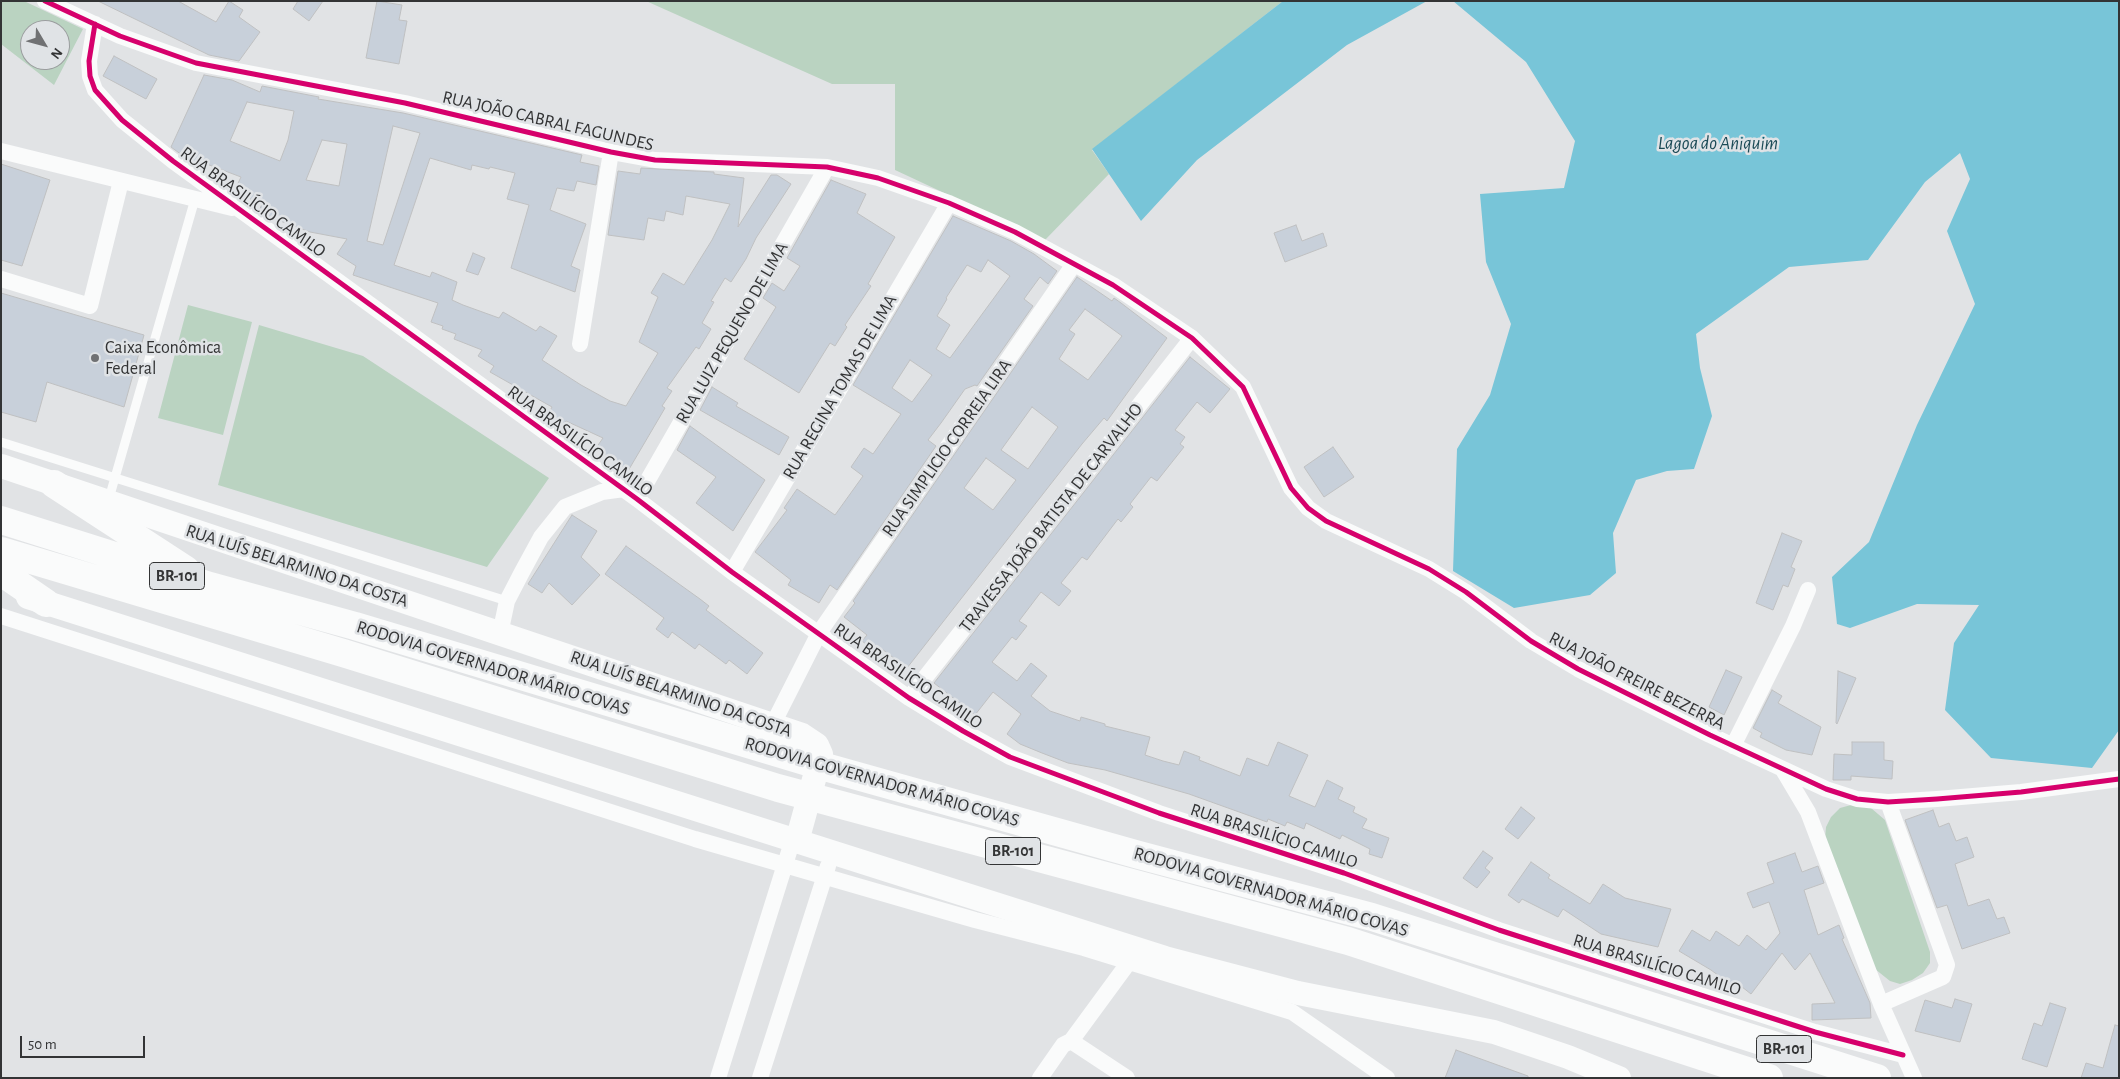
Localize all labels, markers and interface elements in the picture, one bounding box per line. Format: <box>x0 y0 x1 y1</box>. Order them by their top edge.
north arrow <box>20 20 70 70</box>
text: N <box>48 45 65 62</box>
street label: RUA JOÃO CABRAL FAGUNDES <box>440 86 656 156</box>
water label: Lagoa do Aniquim <box>1658 132 1778 154</box>
street label: RUA BRASILÍCIO CAMILO <box>176 142 330 262</box>
street label: RUA LUIZ PEQUENO DE LIMA <box>671 238 793 428</box>
street label: RUA REGINA TOMAS DE LIMA <box>778 291 902 483</box>
place label: Caixa Econômica Federal <box>105 337 221 379</box>
marker: Caixa Econômica Federal <box>89 352 101 364</box>
street label: RUA SIMPLICIO CORREIA LIRA <box>878 355 1016 541</box>
street label: RUA BRASILÍCIO CAMILO <box>503 381 657 501</box>
street label: TRAVESSA JOÃO BATISTA DE CARVALHO <box>955 399 1147 637</box>
street label: RUA LUÍS BELARMINO DA COSTA <box>183 520 411 612</box>
road number: BR-101 <box>150 562 204 590</box>
street label: RODOVIA GOVERNADOR MÁRIO COVAS <box>354 616 632 720</box>
street label: RUA BRASILÍCIO CAMILO <box>830 618 986 734</box>
street label: RUA JOÃO FREIRE BEZERRA <box>1545 627 1729 735</box>
street label: RUA LUÍS BELARMINO DA COSTA <box>568 646 794 742</box>
street label: RODOVIA GOVERNADOR MÁRIO COVAS <box>742 732 1022 832</box>
street label: RUA BRASILÍCIO CAMILO <box>1188 799 1360 873</box>
road number: BR-101 <box>986 838 1040 864</box>
street label: RODOVIA GOVERNADOR MÁRIO COVAS <box>1131 842 1411 942</box>
street label: RUA BRASILÍCIO CAMILO <box>1570 929 1744 1001</box>
scale bar <box>22 1026 148 1058</box>
road number: BR-101 <box>1756 1036 1812 1062</box>
text: 50 m <box>28 1037 57 1052</box>

